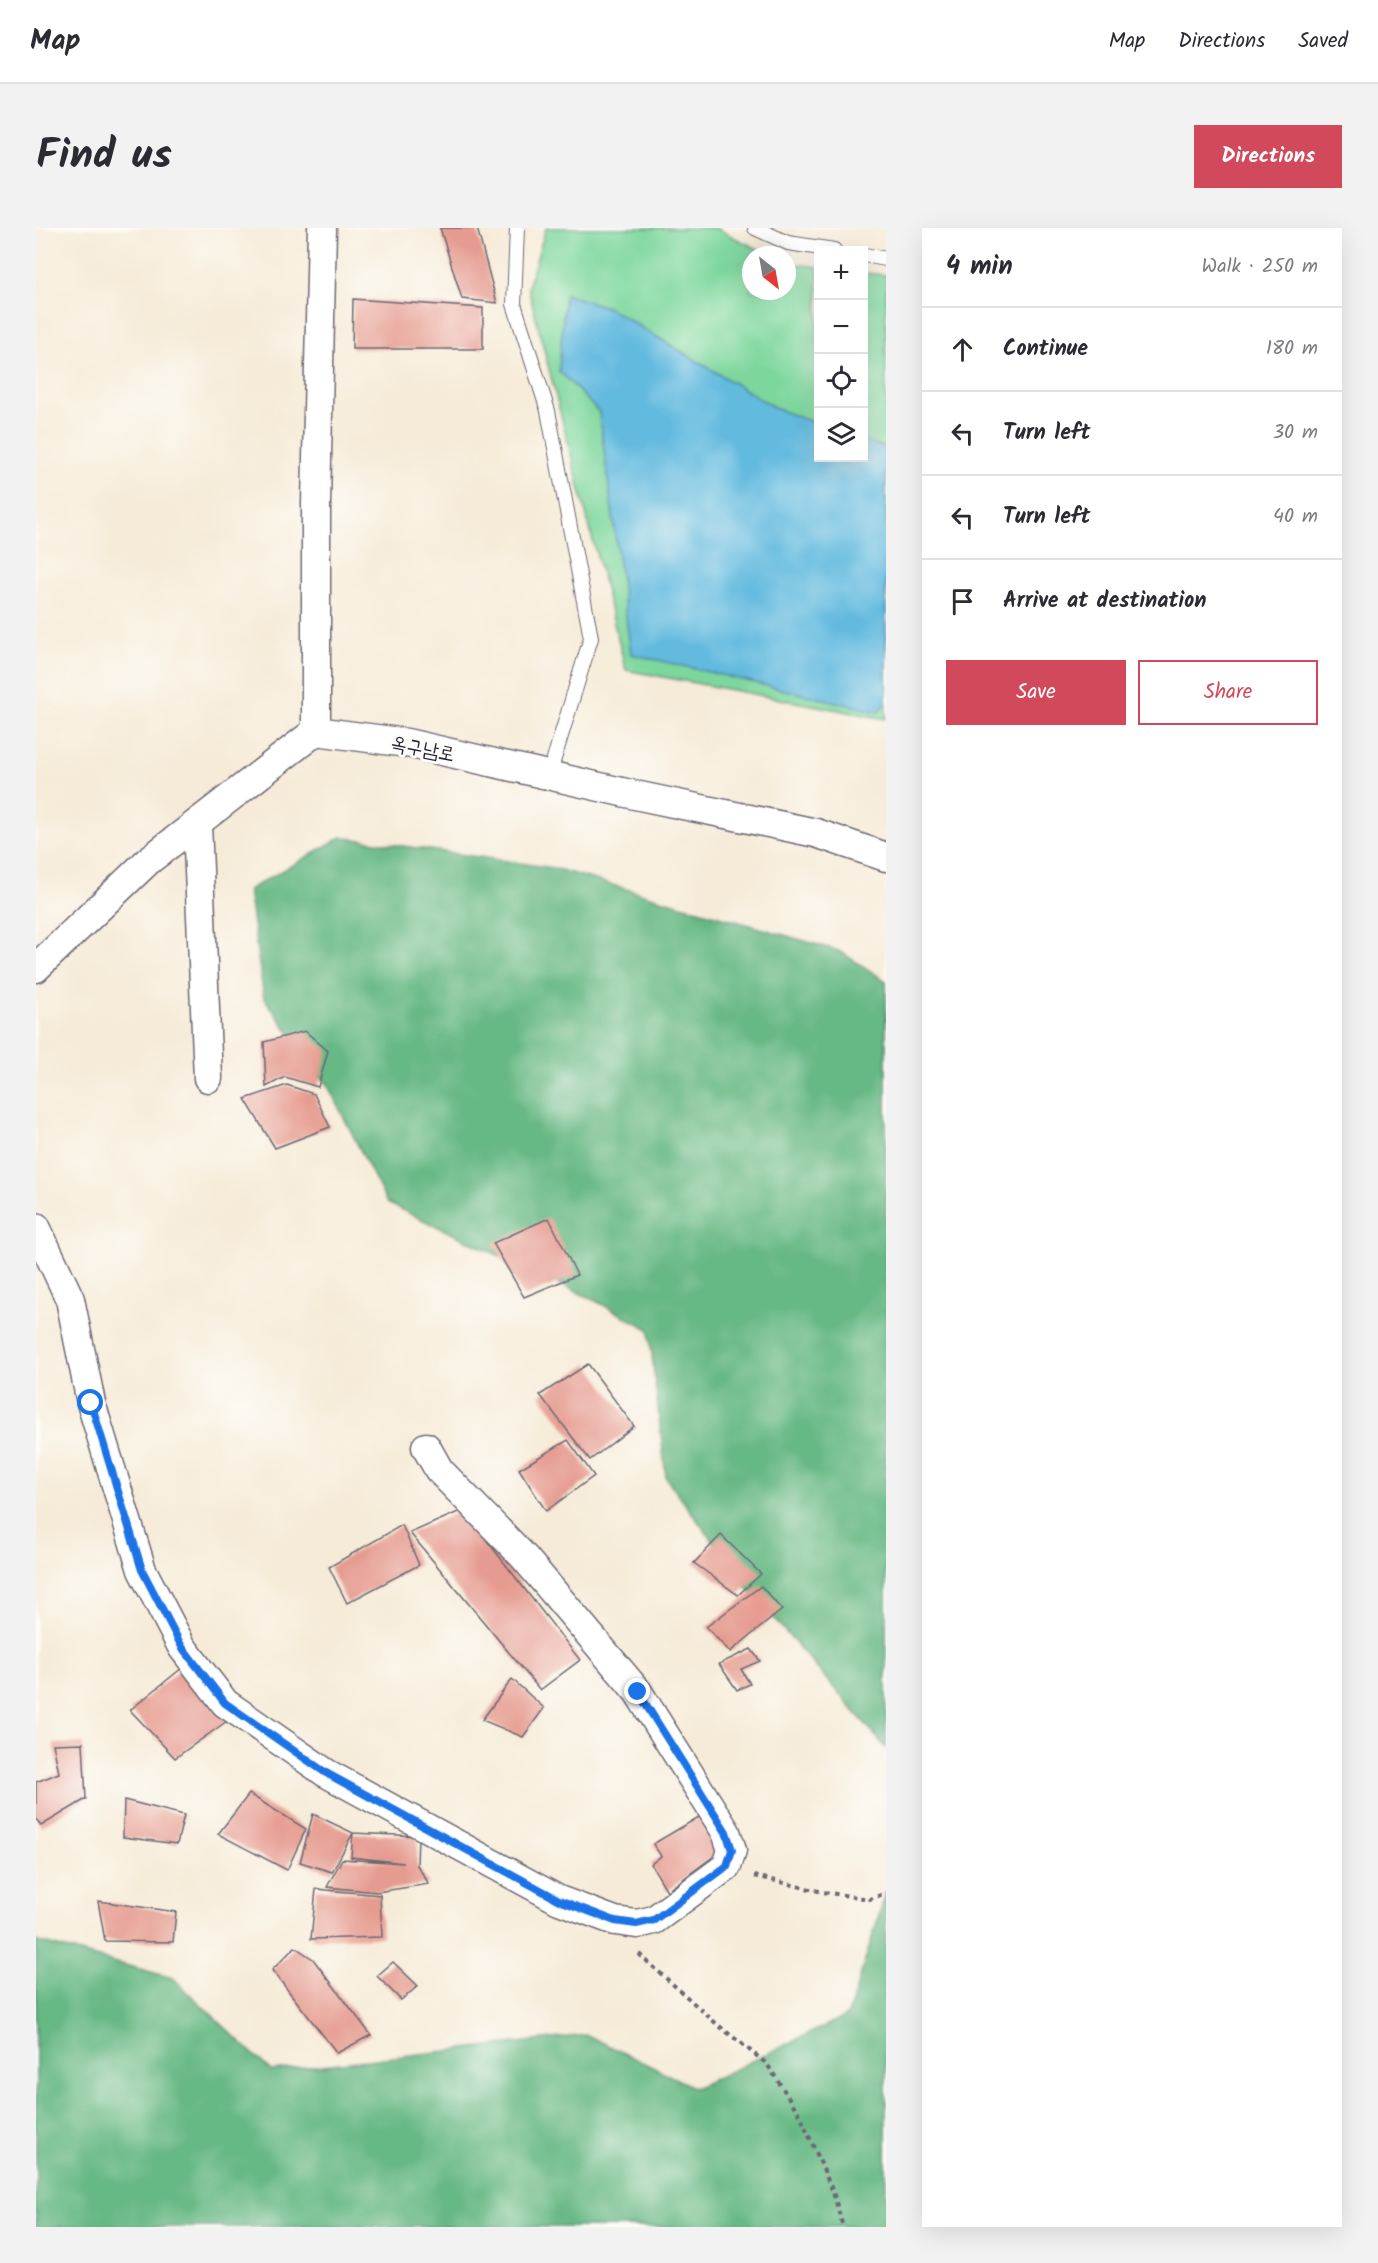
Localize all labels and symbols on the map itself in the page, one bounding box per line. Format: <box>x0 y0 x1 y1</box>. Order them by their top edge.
north arrow <box>742 246 796 300</box>
street label: 옥구남로 <box>388 728 457 772</box>
route start <box>77 1389 103 1415</box>
route end <box>624 1678 650 1704</box>

